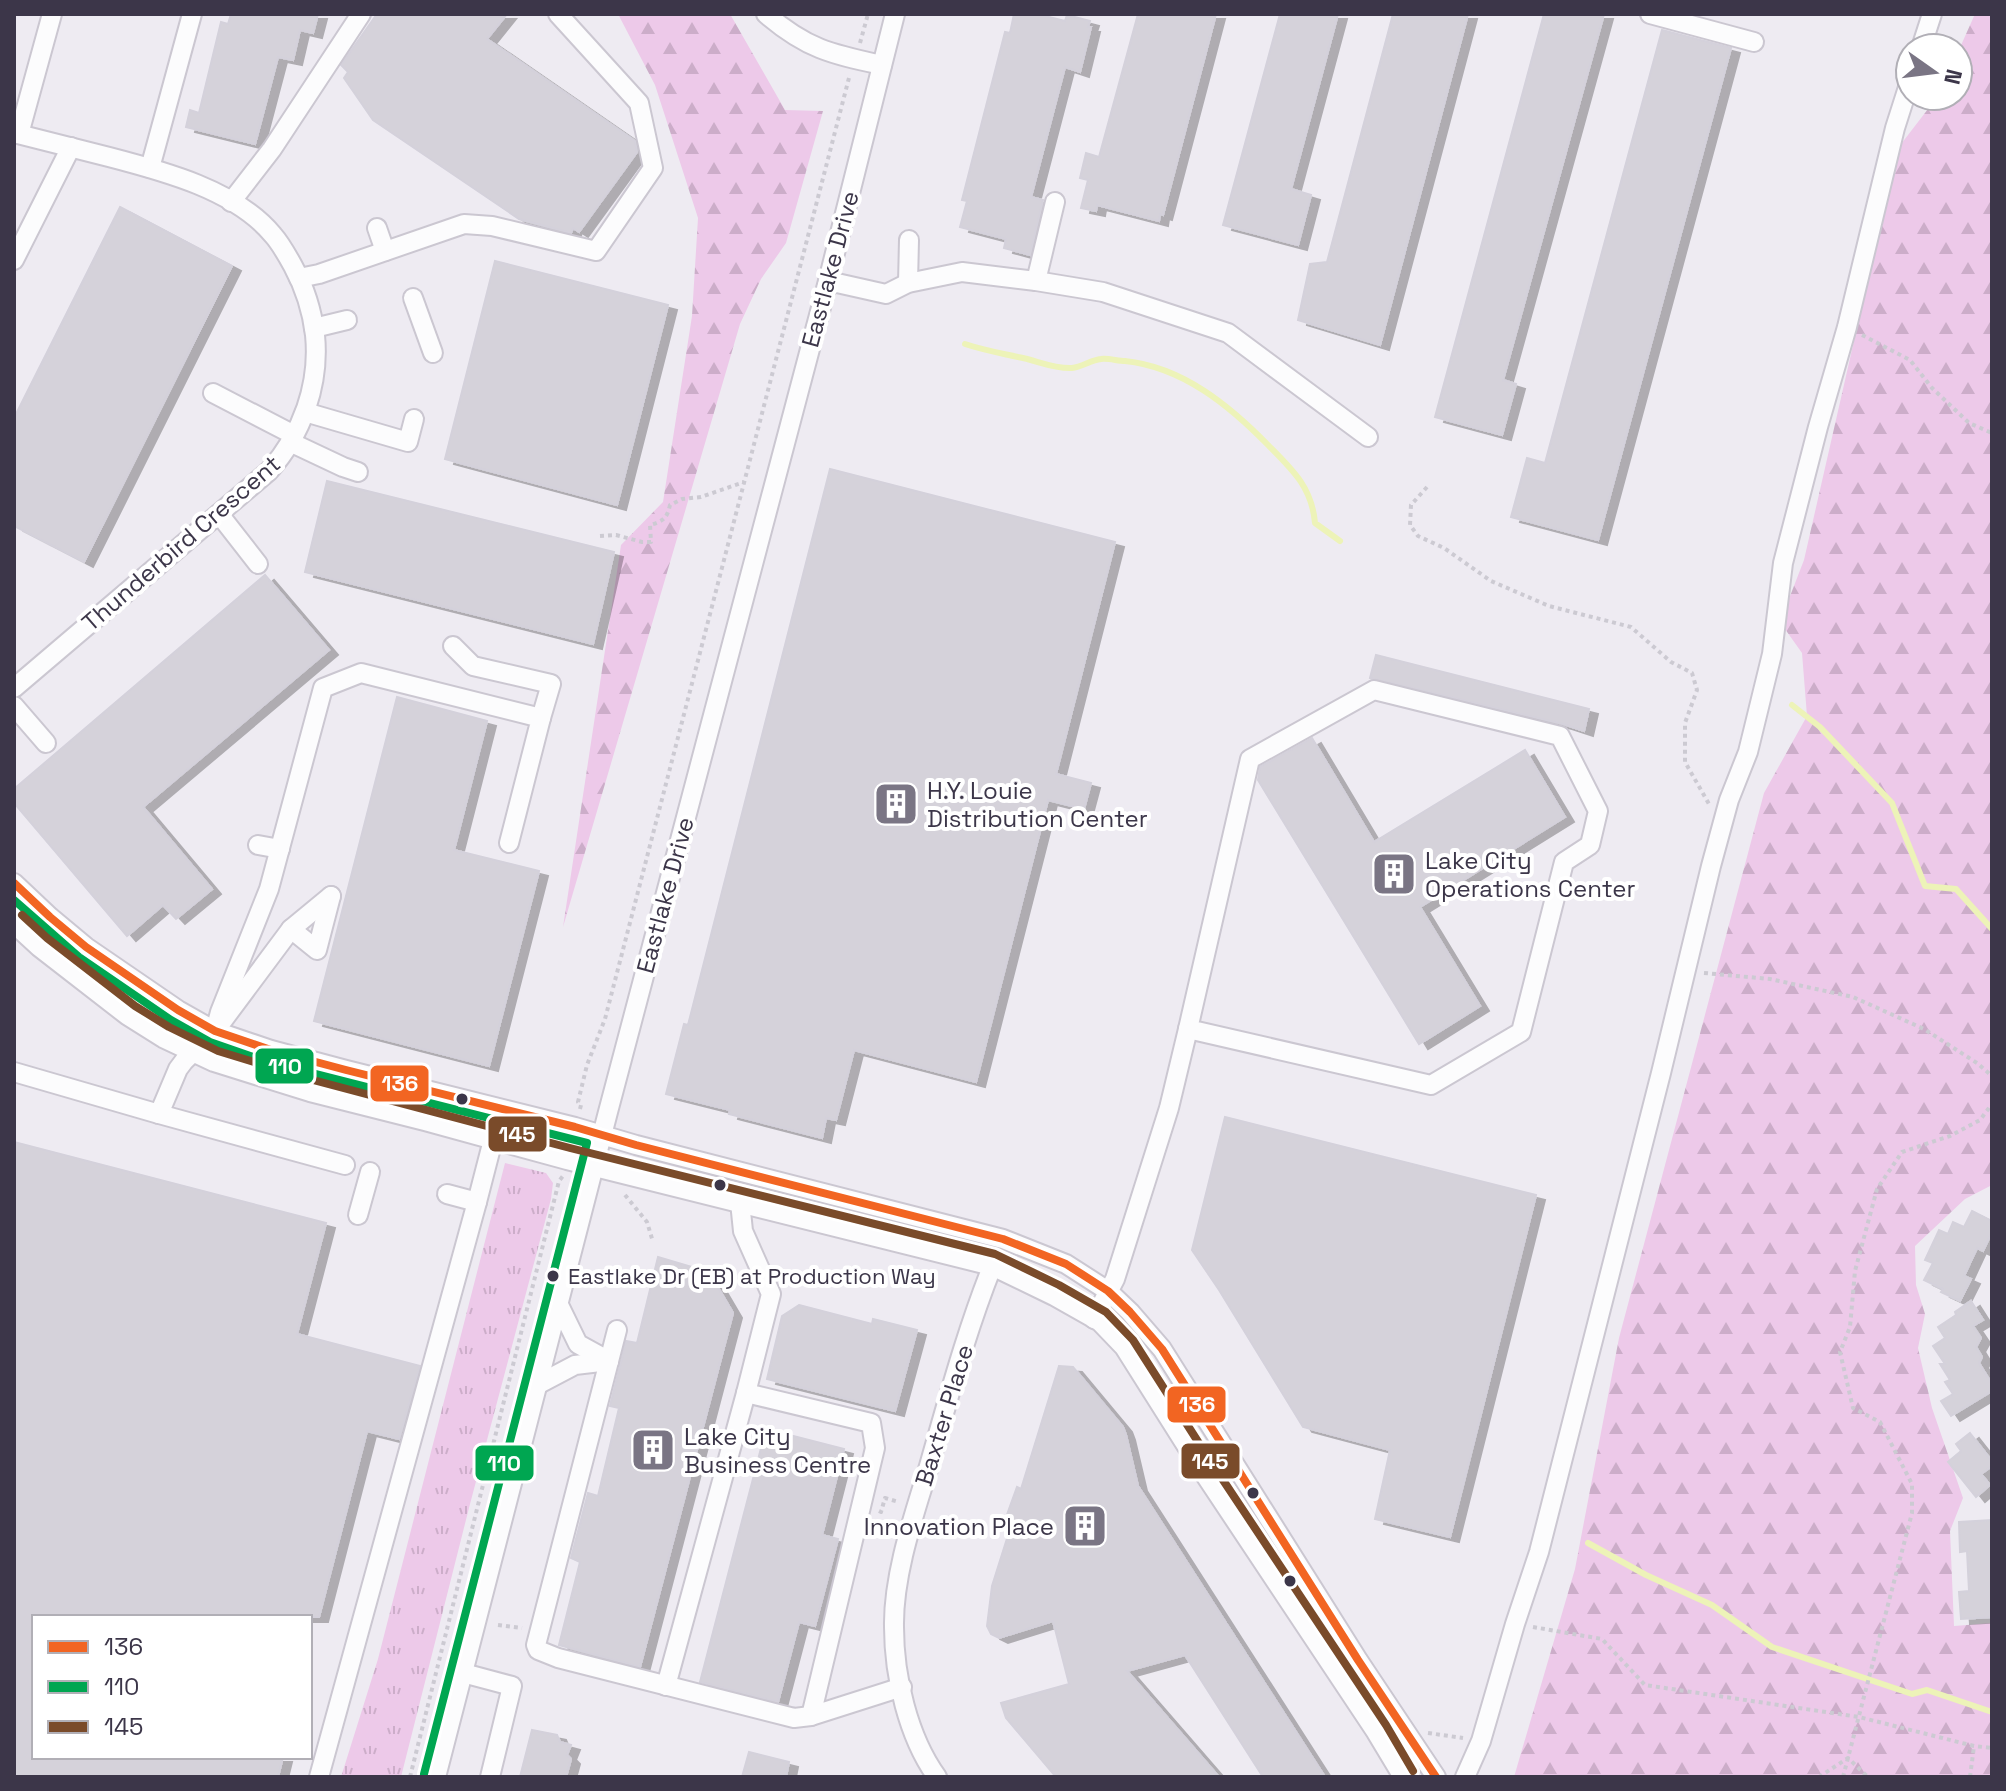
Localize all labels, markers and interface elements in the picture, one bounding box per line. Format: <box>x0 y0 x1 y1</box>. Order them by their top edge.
north arrow <box>1894 32 1974 112</box>
text: N <box>1938 66 1969 87</box>
street label: Eastlake Drive <box>794 187 866 351</box>
street label: Thunderbird Crescent <box>75 448 287 638</box>
place label: H.Y. Louie Distribution Center <box>927 775 1148 834</box>
building icon: H.Y. Louie Distribution Center <box>872 780 920 828</box>
street label: Eastlake Drive <box>629 813 701 977</box>
place label: Lake City Operations Center <box>1425 845 1636 904</box>
building icon: Lake City Operations Center <box>1370 850 1418 898</box>
line badge: 110 <box>254 1047 315 1085</box>
text: 110 <box>268 1052 302 1080</box>
line badge: 136 <box>369 1064 430 1103</box>
text: 136 <box>382 1069 418 1097</box>
unlabelled marker <box>454 1091 470 1107</box>
line badge: 145 <box>487 1115 548 1153</box>
text: 145 <box>498 1120 536 1148</box>
unlabelled marker <box>712 1177 728 1193</box>
place label: Eastlake Dr (EB) at Production Way <box>568 1262 936 1290</box>
marker: Eastlake Dr (EB) at Production Way <box>545 1268 561 1284</box>
street label: Baxter Place <box>908 1341 980 1489</box>
line badge: 136 <box>1166 1385 1227 1424</box>
text: 136 <box>1179 1390 1215 1418</box>
place label: Lake City Business Centre <box>684 1421 871 1480</box>
building icon: Lake City Business Centre <box>629 1426 677 1474</box>
line badge: 145 <box>1180 1442 1241 1480</box>
line badge: 110 <box>474 1444 535 1482</box>
text: 145 <box>1191 1447 1229 1475</box>
text: 110 <box>487 1449 521 1477</box>
unlabelled marker <box>1245 1485 1261 1501</box>
building icon: Innovation Place <box>1061 1502 1109 1550</box>
place label: Innovation Place <box>864 1511 1054 1542</box>
unlabelled marker <box>1282 1573 1298 1589</box>
legend <box>32 1615 312 1759</box>
text: 136 <box>104 1631 143 1662</box>
text: 110 <box>104 1671 139 1702</box>
text: 145 <box>104 1711 143 1742</box>

